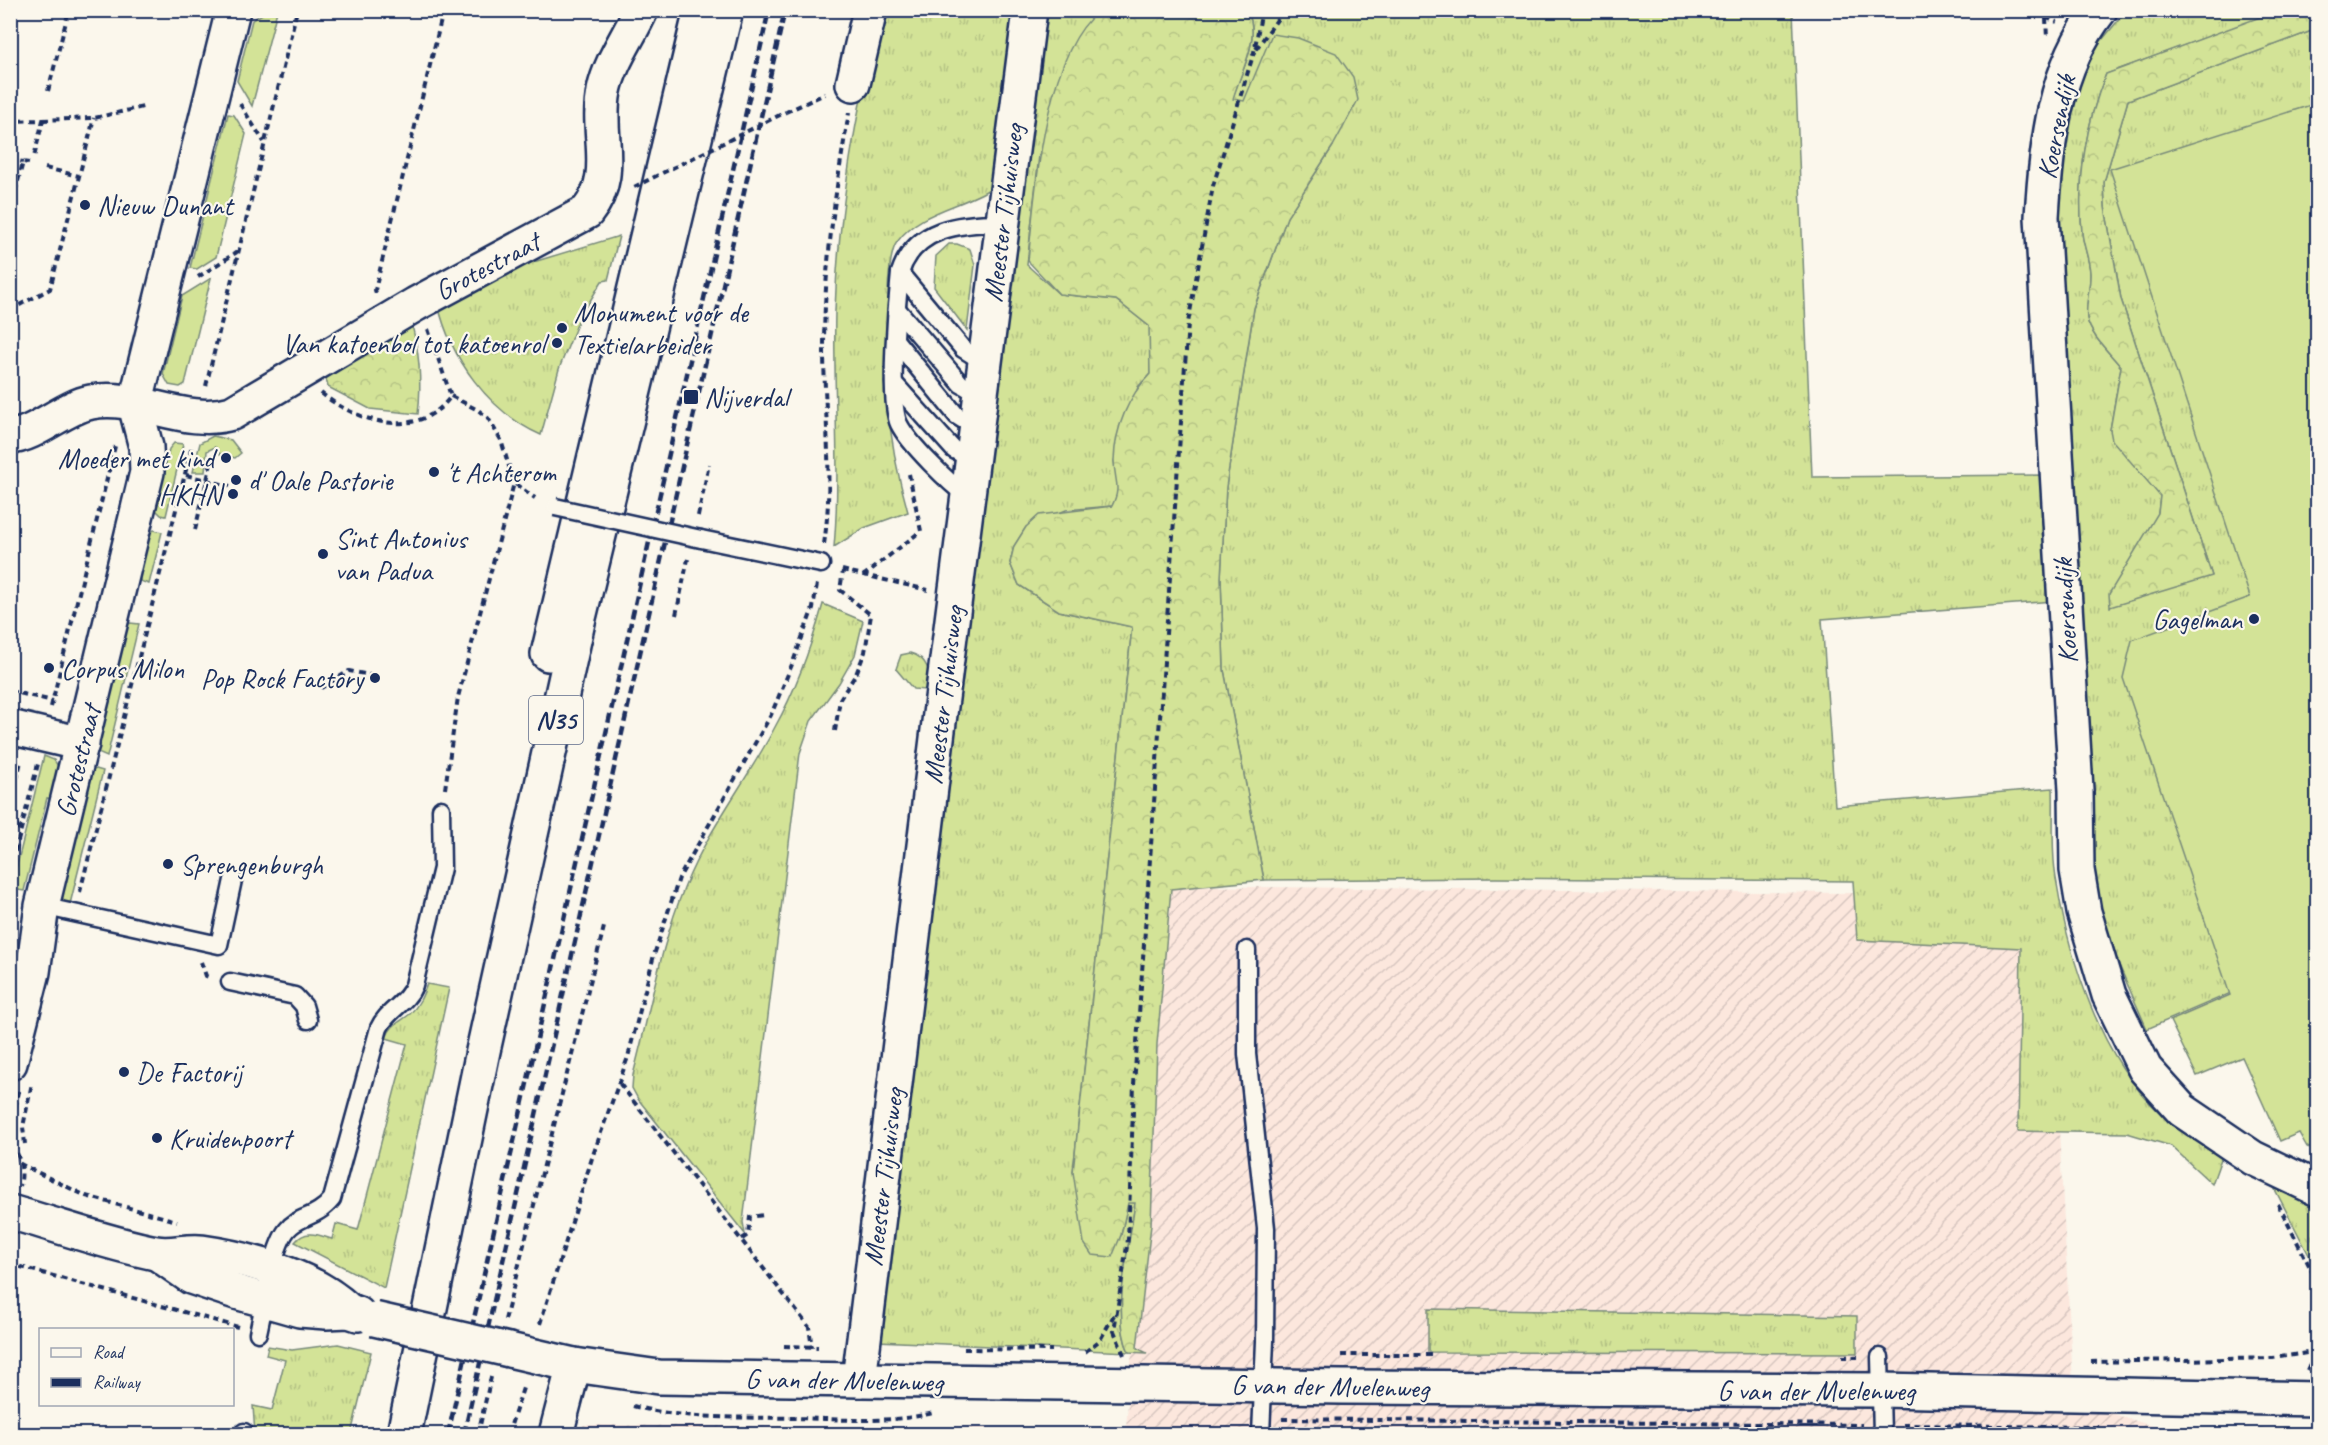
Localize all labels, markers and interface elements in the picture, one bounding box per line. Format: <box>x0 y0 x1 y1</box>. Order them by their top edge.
street label: Koersendijk <box>2029 70 2084 182</box>
street label: Meester Tijhuisweg <box>975 120 1031 304</box>
place label: Nieuw Dunant <box>97 188 235 223</box>
marker: Nieuw Dunant <box>78 198 92 212</box>
street label: Grotestraat <box>429 222 549 308</box>
place label: Monument voor de Textielarbeider <box>574 295 750 362</box>
marker: Monument voor de Textielarbeider <box>555 321 569 335</box>
place label: Van katoenbol tot katoenrol <box>282 326 550 361</box>
marker: Van katoenbol tot katoenrol <box>550 336 564 350</box>
place label: Nijverdal <box>704 380 793 415</box>
marker: Nijverdal <box>682 388 700 406</box>
place label: Moeder met kind <box>58 441 218 476</box>
marker: Moeder met kind <box>219 451 233 465</box>
place label: 't Achterom <box>446 455 557 490</box>
place label: d' Oale Pastorie <box>248 463 394 498</box>
marker: 't Achterom <box>427 465 441 479</box>
marker: d' Oale Pastorie <box>229 473 243 487</box>
place label: HKHN <box>159 477 225 512</box>
marker: HKHN <box>226 487 240 501</box>
place label: Sint Antonius van Padua <box>335 521 469 588</box>
marker: Sint Antonius van Padua <box>316 547 330 561</box>
street label: Koersendijk <box>2045 556 2085 664</box>
street label: Meester Tijhuisweg <box>915 602 971 786</box>
place label: Gagelman <box>2153 602 2243 637</box>
marker: Gagelman <box>2247 612 2261 626</box>
place label: Corpus Milon <box>61 651 184 686</box>
marker: Corpus Milon <box>42 661 56 675</box>
place label: Pop Rock Factory <box>201 661 365 696</box>
marker: Pop Rock Factory <box>368 671 382 685</box>
road number: N35 <box>529 696 583 744</box>
street label: Grotestraat <box>47 698 110 820</box>
place label: Sprengenburgh <box>180 847 323 882</box>
marker: Sprengenburgh <box>161 857 175 871</box>
place label: De Factorij <box>136 1055 245 1090</box>
marker: De Factorij <box>117 1065 131 1079</box>
street label: Meester Tijhuisweg <box>855 1084 911 1268</box>
place label: Kruidenpoort <box>169 1121 295 1156</box>
marker: Kruidenpoort <box>150 1131 164 1145</box>
legend <box>39 1328 234 1406</box>
text: Road <box>93 1341 126 1363</box>
street label: G van der Muelenweg <box>745 1361 945 1399</box>
street label: G van der Muelenweg <box>1231 1367 1431 1405</box>
text: Railway <box>93 1371 141 1393</box>
street label: G van der Muelenweg <box>1717 1373 1917 1408</box>

